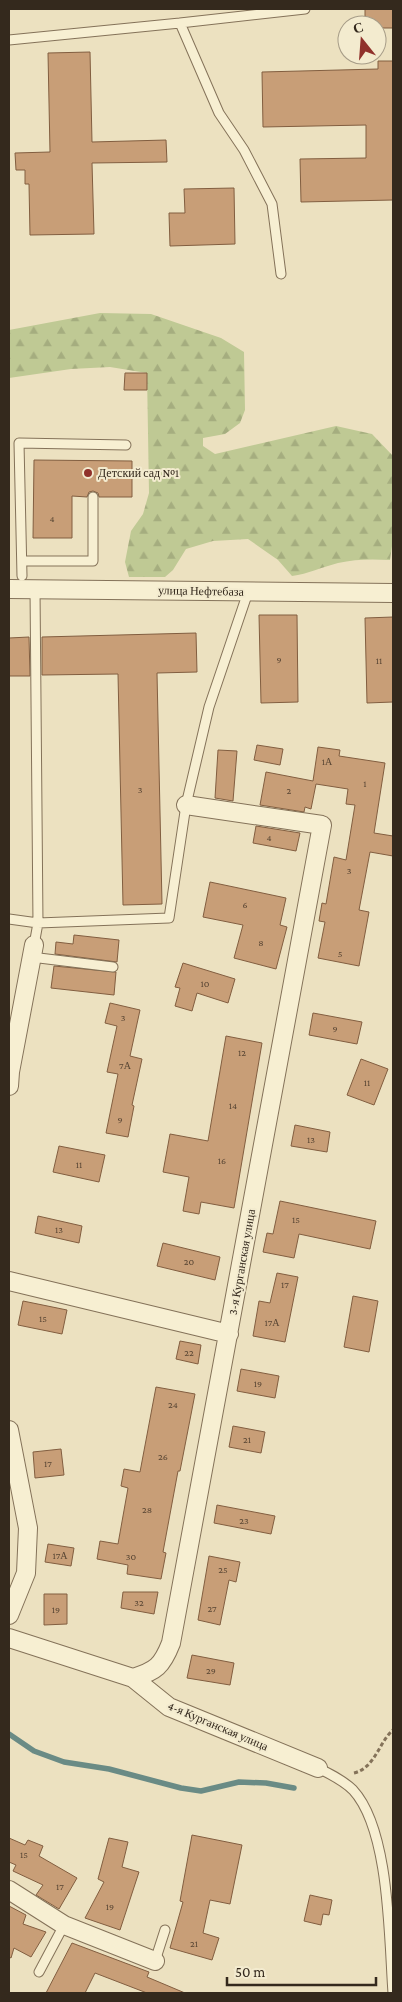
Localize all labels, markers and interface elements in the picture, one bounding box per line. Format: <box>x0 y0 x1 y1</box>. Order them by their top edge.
north arrow <box>337 15 387 65</box>
text: С <box>351 18 365 37</box>
place label: Детский сад №1 <box>98 466 179 480</box>
marker: Детский сад №1 <box>82 467 94 479</box>
house number: 4 <box>49 513 55 524</box>
street label: улица Нефтебаза <box>158 583 245 599</box>
house number: 9 <box>276 654 282 665</box>
house number: 11 <box>376 655 382 666</box>
house number: 1А <box>322 756 333 767</box>
house number: 1 <box>363 778 367 789</box>
house number: 3 <box>138 784 143 795</box>
house number: 2 <box>287 785 292 796</box>
house number: 4 <box>266 832 272 843</box>
house number: 3 <box>347 865 352 876</box>
house number: 6 <box>242 899 248 910</box>
house number: 8 <box>258 937 264 948</box>
house number: 5 <box>338 948 343 959</box>
house number: 10 <box>201 978 210 989</box>
house number: 3 <box>121 1012 126 1023</box>
house number: 9 <box>332 1023 338 1034</box>
house number: 12 <box>238 1047 246 1058</box>
house number: 7А <box>119 1060 132 1071</box>
house number: 11 <box>364 1077 370 1088</box>
house number: 14 <box>229 1100 237 1111</box>
house number: 9 <box>117 1114 123 1125</box>
house number: 13 <box>307 1134 315 1145</box>
house number: 16 <box>218 1155 226 1166</box>
house number: 11 <box>76 1159 82 1170</box>
street label: 3-я Курганская улица <box>226 1207 258 1316</box>
house number: 15 <box>292 1214 300 1225</box>
house number: 13 <box>55 1224 63 1235</box>
house number: 20 <box>184 1256 195 1267</box>
house number: 17 <box>281 1279 289 1290</box>
house number: 15 <box>39 1313 47 1324</box>
house number: 17А <box>264 1317 280 1328</box>
house number: 22 <box>184 1347 194 1358</box>
house number: 19 <box>254 1378 262 1389</box>
house number: 24 <box>168 1399 178 1410</box>
house number: 21 <box>243 1434 251 1445</box>
house number: 26 <box>158 1451 168 1462</box>
house number: 17 <box>44 1458 52 1469</box>
house number: 28 <box>142 1504 152 1515</box>
house number: 23 <box>239 1515 249 1526</box>
house number: 17А <box>52 1550 68 1561</box>
house number: 30 <box>126 1551 137 1562</box>
house number: 25 <box>218 1564 228 1575</box>
house number: 32 <box>134 1597 144 1608</box>
house number: 27 <box>207 1603 217 1614</box>
house number: 19 <box>52 1604 60 1615</box>
house number: 29 <box>206 1665 216 1676</box>
street label: 4-я Курганская улица <box>166 1699 271 1754</box>
house number: 15 <box>20 1849 28 1860</box>
house number: 17 <box>56 1881 64 1892</box>
house number: 19 <box>106 1901 114 1912</box>
house number: 21 <box>190 1938 198 1949</box>
scale bar <box>227 1954 376 1986</box>
text: 50 m <box>235 1964 265 1980</box>

